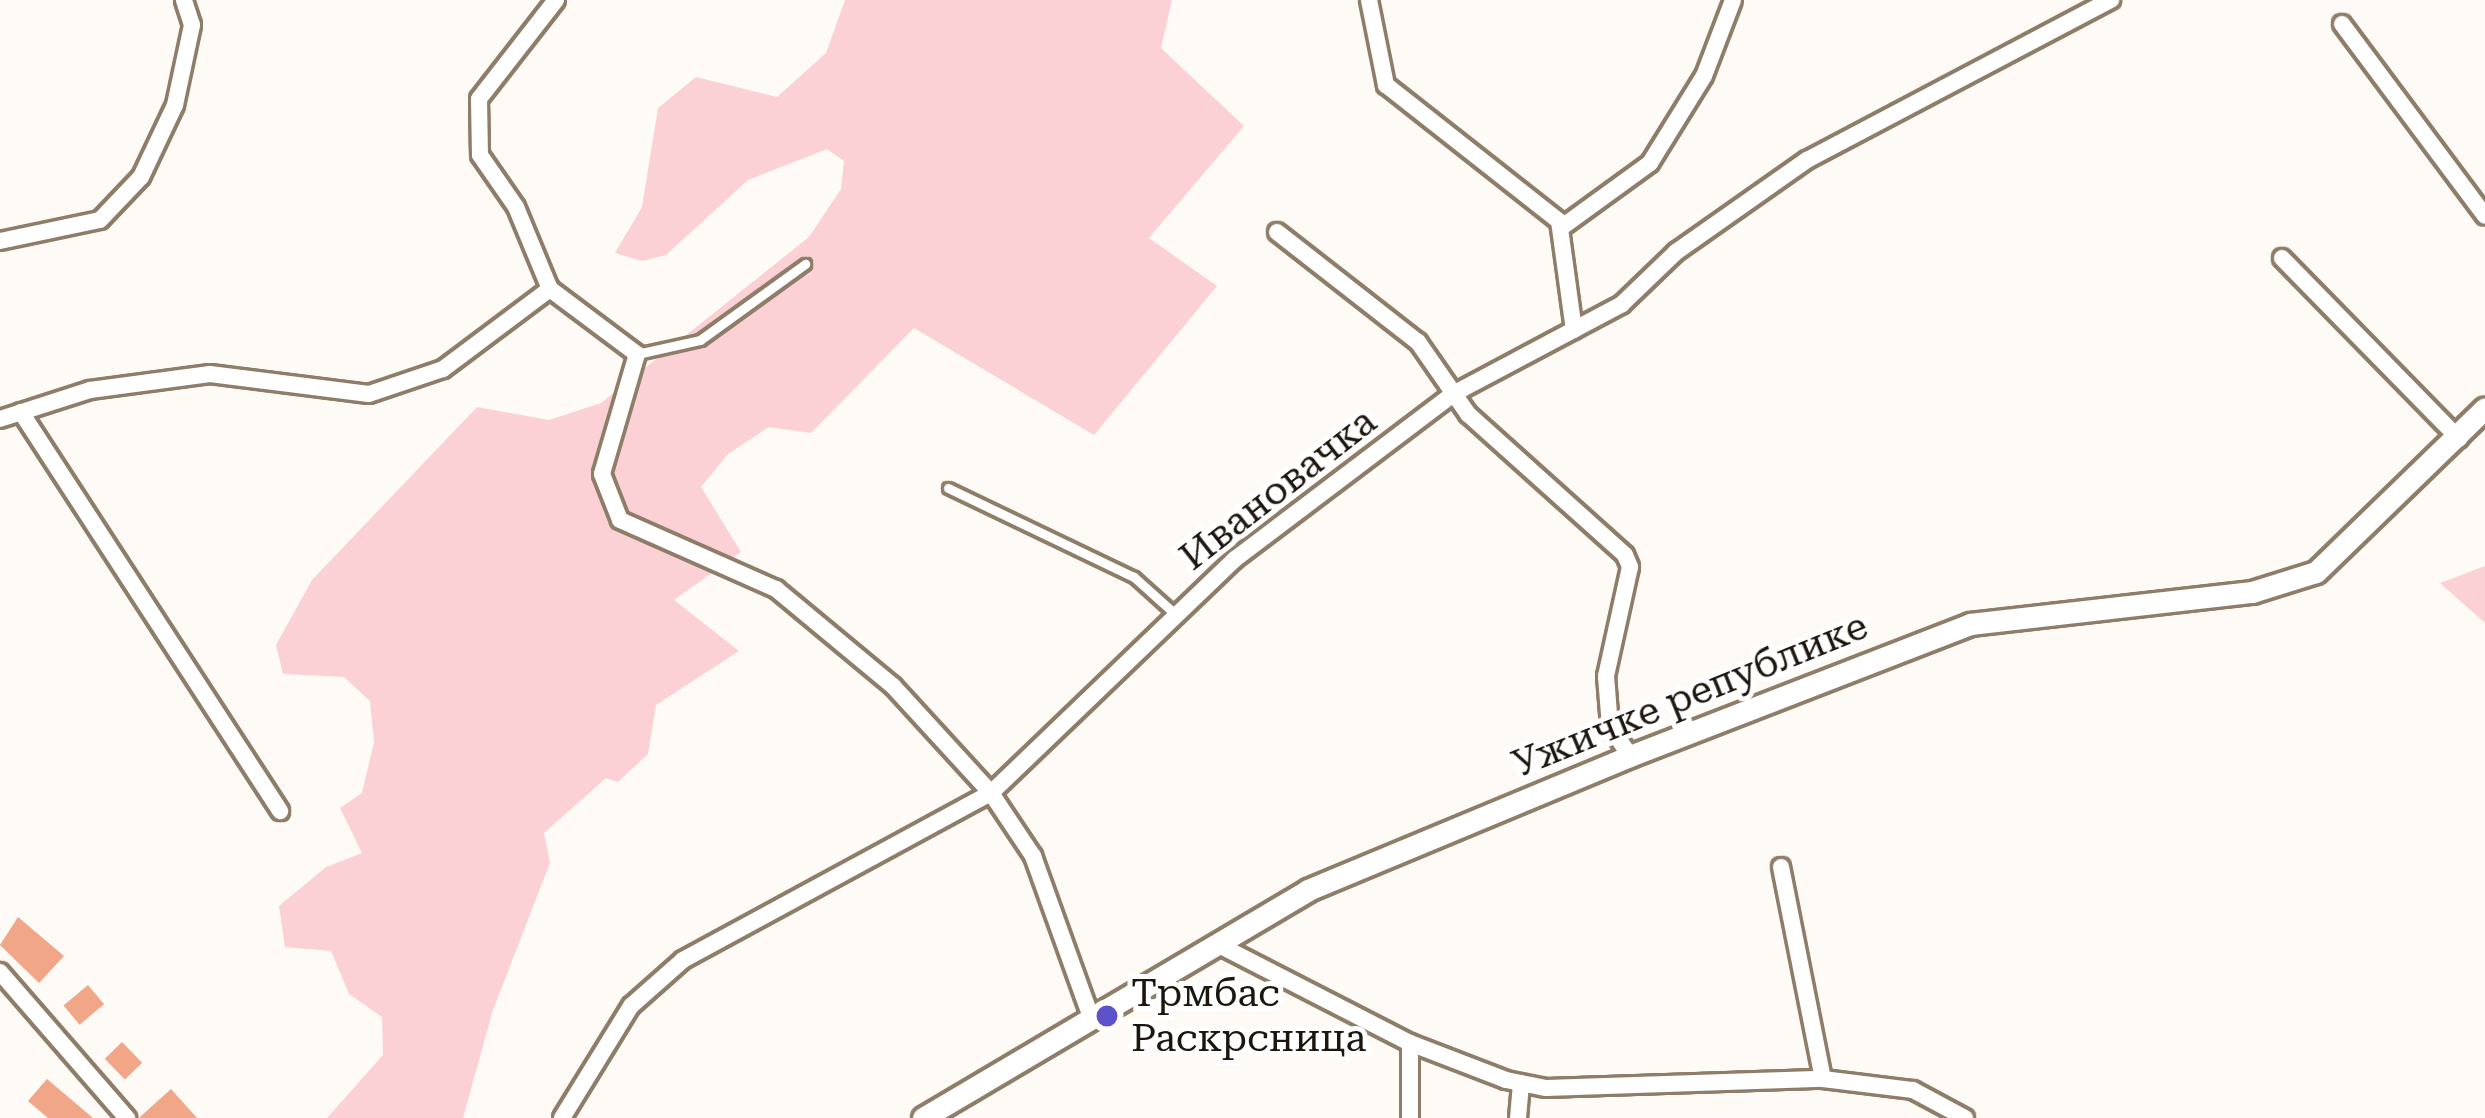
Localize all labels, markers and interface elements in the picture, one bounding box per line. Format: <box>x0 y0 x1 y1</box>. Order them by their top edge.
street label: Ивановачка <box>1170 398 1386 580</box>
street label: Ужичке републике <box>1506 602 1874 788</box>
place label: Трмбас Раскрсница <box>1131 971 1366 1062</box>
marker: Трмбас Раскрсница <box>1094 1003 1120 1029</box>

